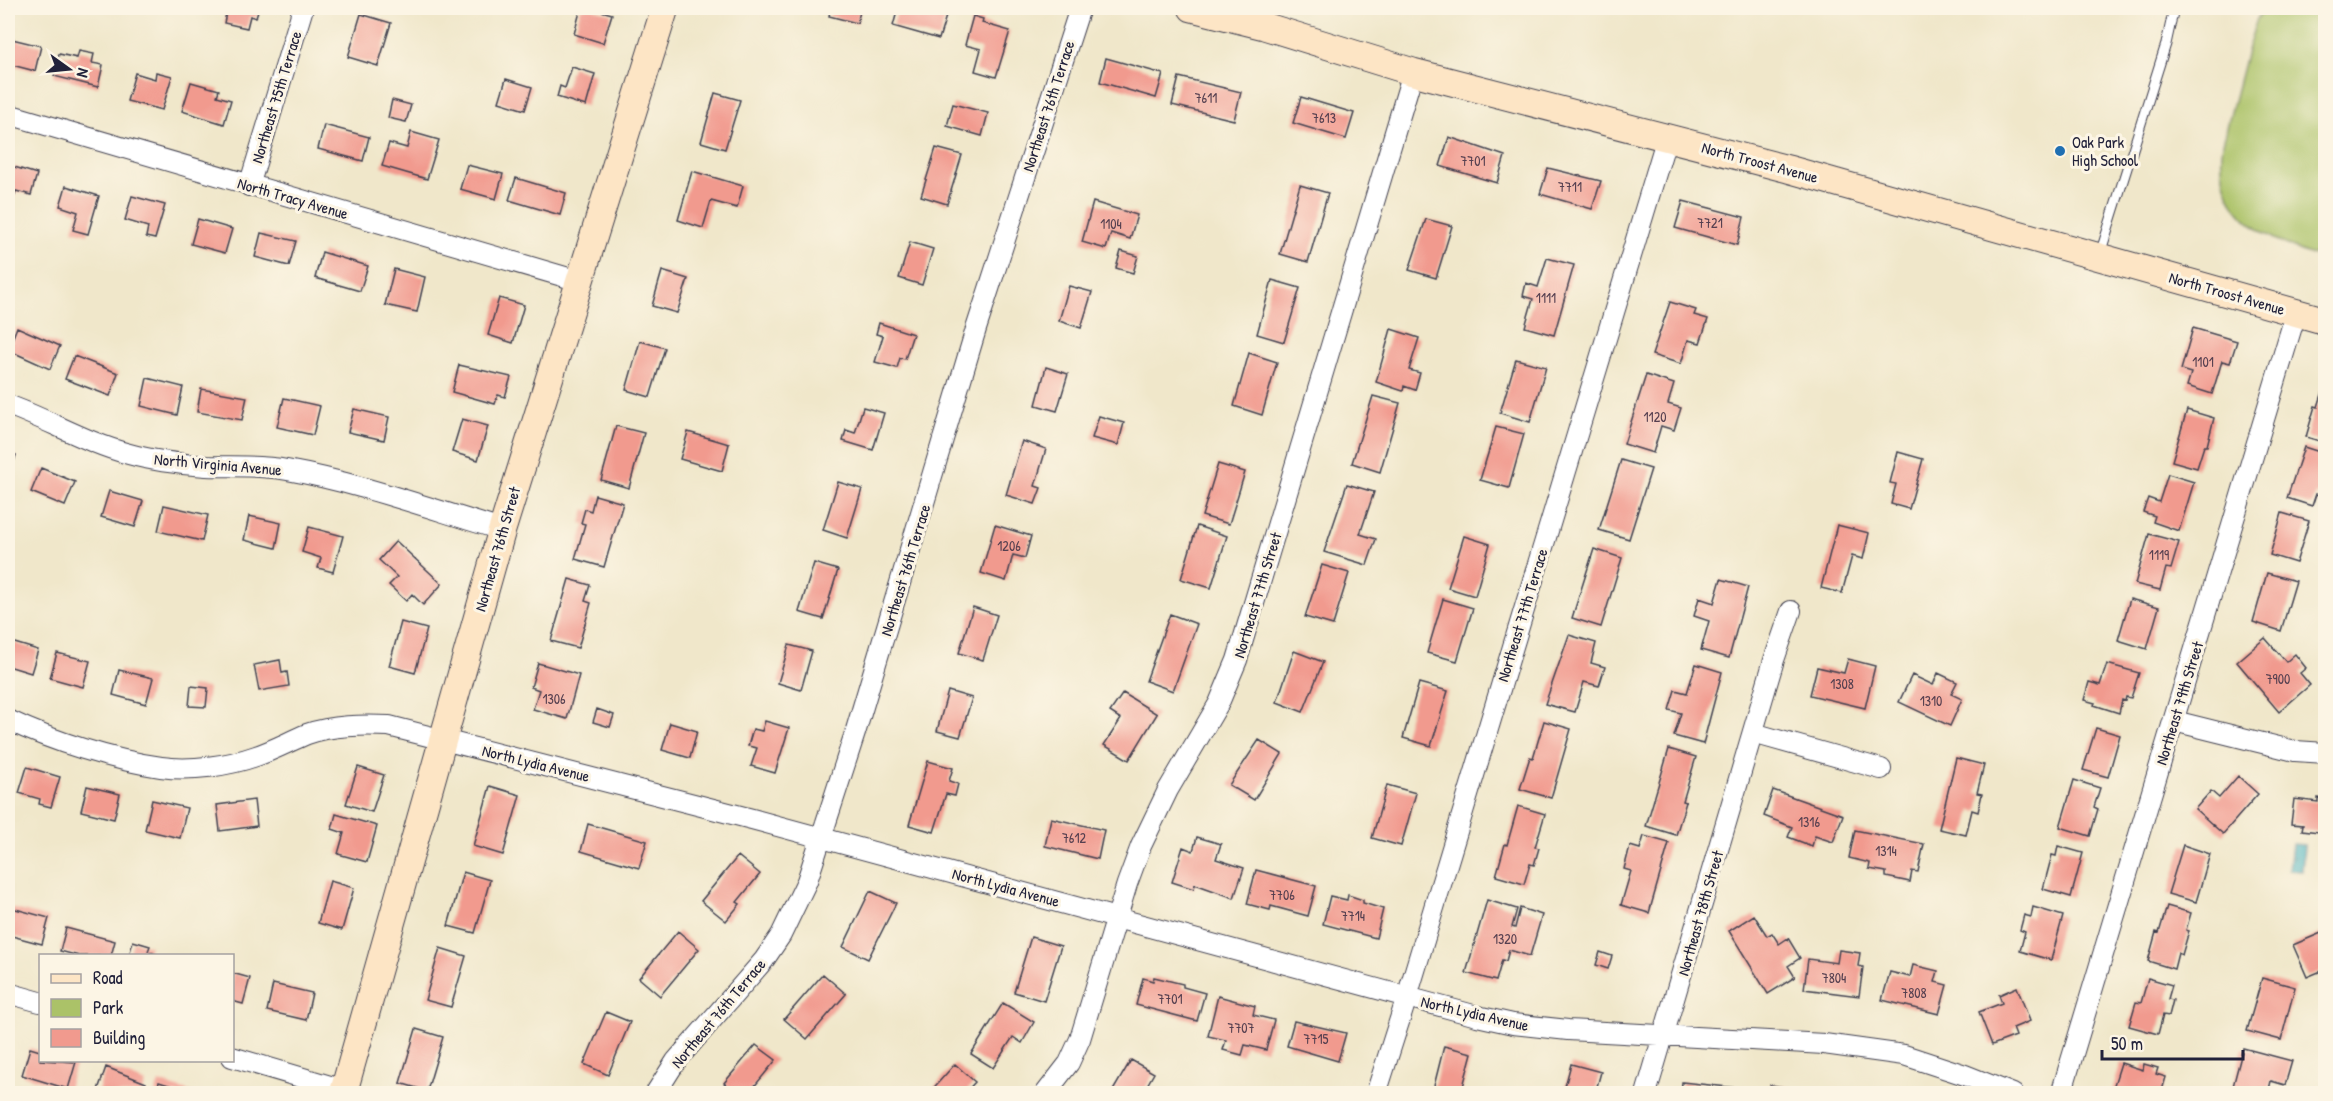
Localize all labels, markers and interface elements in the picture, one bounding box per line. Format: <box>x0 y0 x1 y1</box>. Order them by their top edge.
street label: Northeast 75th Terrace <box>245 28 307 166</box>
street label: Northeast 76th Terrace <box>1016 37 1080 174</box>
north arrow <box>39 39 99 99</box>
text: N <box>72 66 95 80</box>
house number: 7611 <box>1195 88 1217 107</box>
house number: 7613 <box>1312 108 1336 127</box>
place label: Oak Park High School <box>2072 131 2139 171</box>
street label: North Troost Avenue <box>1699 136 1821 188</box>
marker: Oak Park High School <box>2053 144 2067 158</box>
house number: 7701 <box>1460 151 1486 170</box>
street label: North Tracy Avenue <box>235 172 352 224</box>
house number: 7711 <box>1558 177 1582 196</box>
house number: 7721 <box>1697 213 1723 232</box>
house number: 1104 <box>1100 214 1122 233</box>
street label: North Troost Avenue <box>2167 266 2288 320</box>
house number: 1111 <box>1536 288 1556 307</box>
house number: 1101 <box>2192 352 2214 371</box>
house number: 1120 <box>1644 407 1667 426</box>
street label: North Virginia Avenue <box>153 447 283 481</box>
street label: Northeast 76th Street <box>469 484 525 614</box>
street label: Northeast 76th Terrace <box>875 501 936 639</box>
street label: Northeast 77th Street <box>1227 529 1287 661</box>
house number: 1206 <box>997 536 1021 555</box>
street label: Northeast 77th Terrace <box>1491 545 1553 684</box>
house number: 1119 <box>2149 545 2169 564</box>
street label: Northeast 79th Street <box>2150 638 2208 768</box>
house number: 7900 <box>2266 669 2290 688</box>
house number: 1308 <box>1830 674 1854 693</box>
house number: 1306 <box>542 689 566 708</box>
house number: 1310 <box>1920 691 1942 710</box>
street label: North Lydia Avenue <box>480 739 593 787</box>
house number: 1316 <box>1798 812 1820 831</box>
house number: 7612 <box>1062 828 1087 847</box>
house number: 1314 <box>1875 841 1897 860</box>
street label: Northeast 78th Street <box>1672 847 1729 978</box>
street label: North Lydia Avenue <box>950 862 1063 912</box>
house number: 7706 <box>1269 885 1295 904</box>
house number: 7714 <box>1341 906 1365 925</box>
house number: 1320 <box>1493 929 1517 948</box>
street label: Northeast 76th Terrace <box>666 953 771 1072</box>
legend <box>39 954 234 1062</box>
text: Road <box>93 965 123 990</box>
house number: 7804 <box>1822 968 1846 987</box>
house number: 7808 <box>1901 983 1927 1002</box>
house number: 7701 <box>1157 989 1183 1008</box>
street label: North Lydia Avenue <box>1419 990 1532 1036</box>
text: Park <box>93 995 124 1020</box>
house number: 7707 <box>1227 1018 1255 1037</box>
scale bar <box>2102 1023 2243 1061</box>
text: Building <box>93 1025 145 1050</box>
house number: 7715 <box>1304 1029 1329 1048</box>
text: 50 m <box>2111 1031 2143 1056</box>

